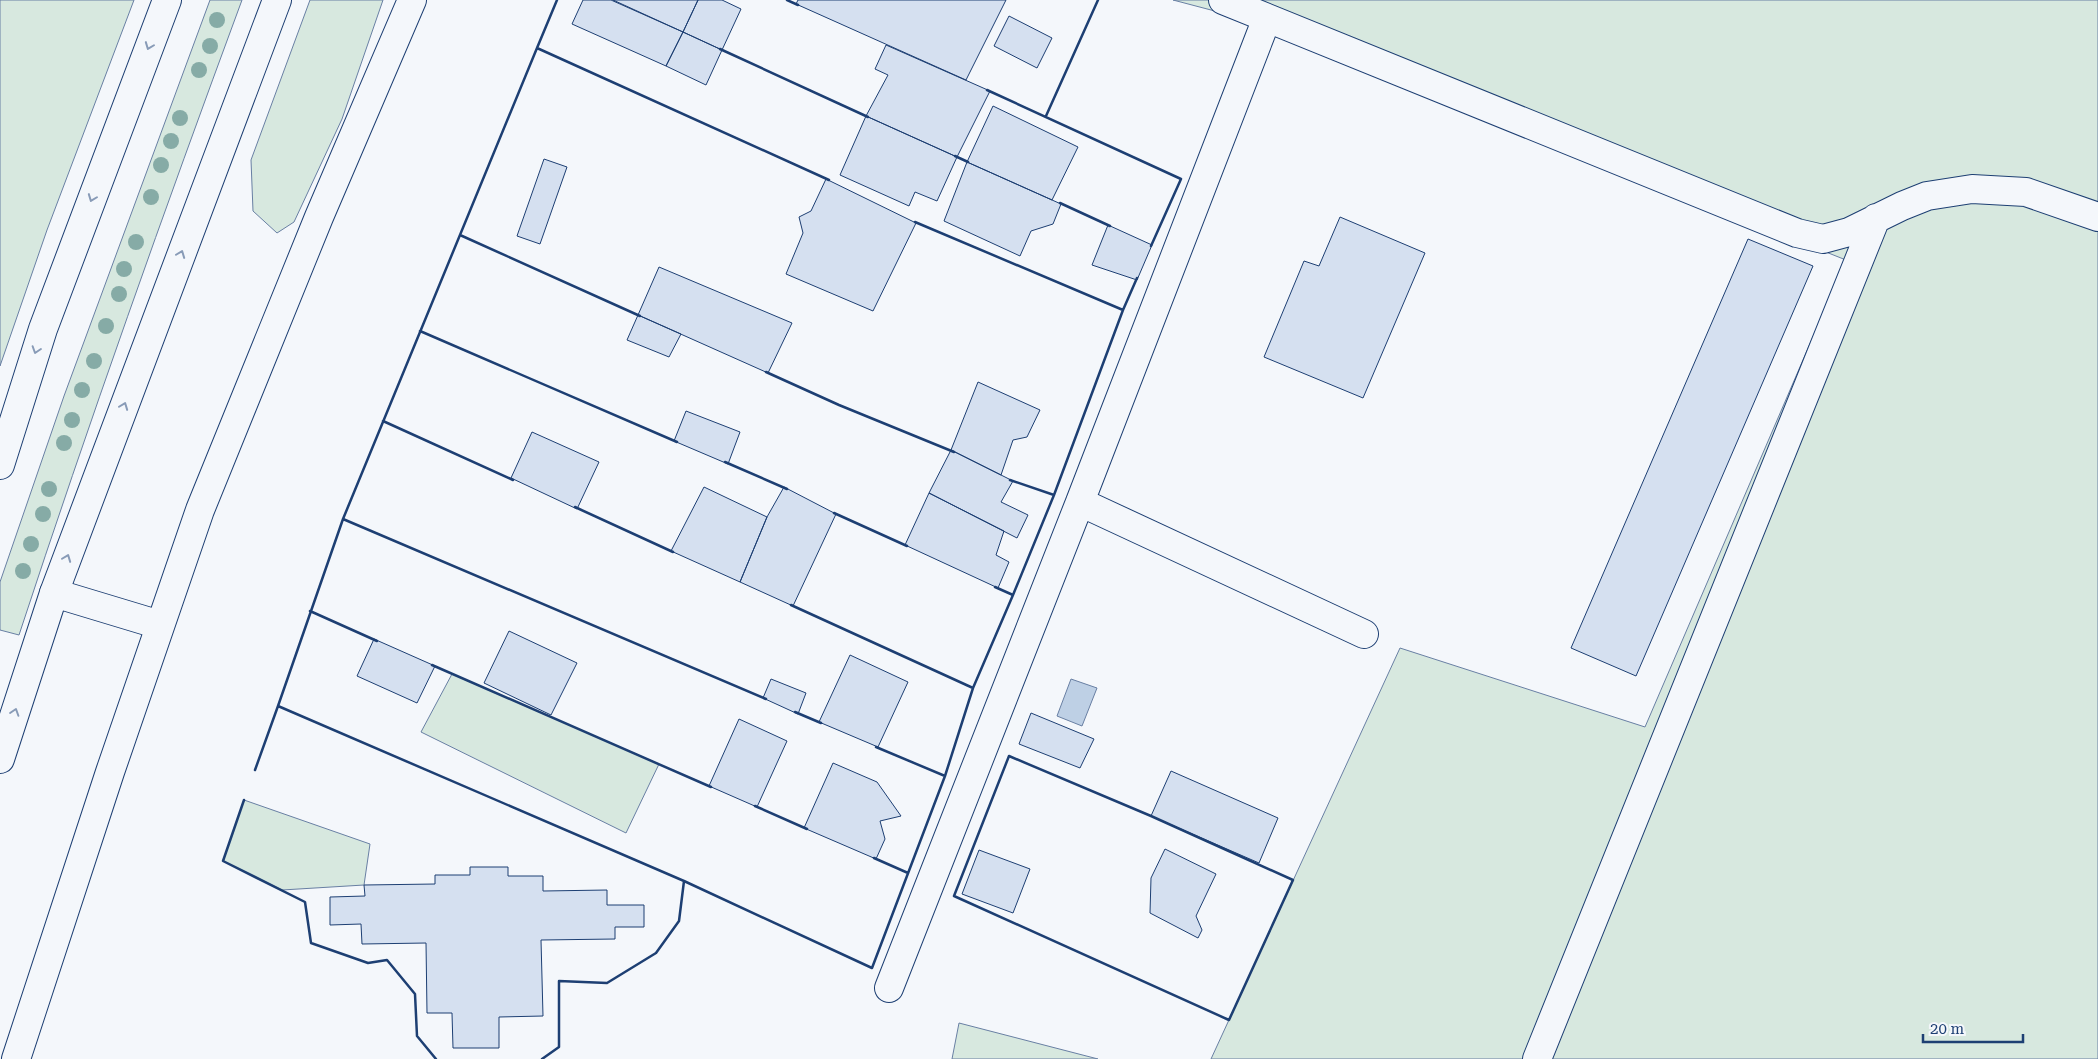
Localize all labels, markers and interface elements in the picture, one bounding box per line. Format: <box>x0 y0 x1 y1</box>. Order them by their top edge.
one-way arrow <box>145 41 155 49</box>
one-way arrow <box>88 193 98 202</box>
one-way arrow <box>175 250 185 259</box>
one-way arrow <box>32 346 42 354</box>
one-way arrow <box>118 402 128 411</box>
one-way arrow <box>61 555 71 563</box>
one-way arrow <box>9 709 19 717</box>
scale bar <box>1923 1012 2023 1044</box>
text: 20 m <box>1930 1020 1965 1038</box>

